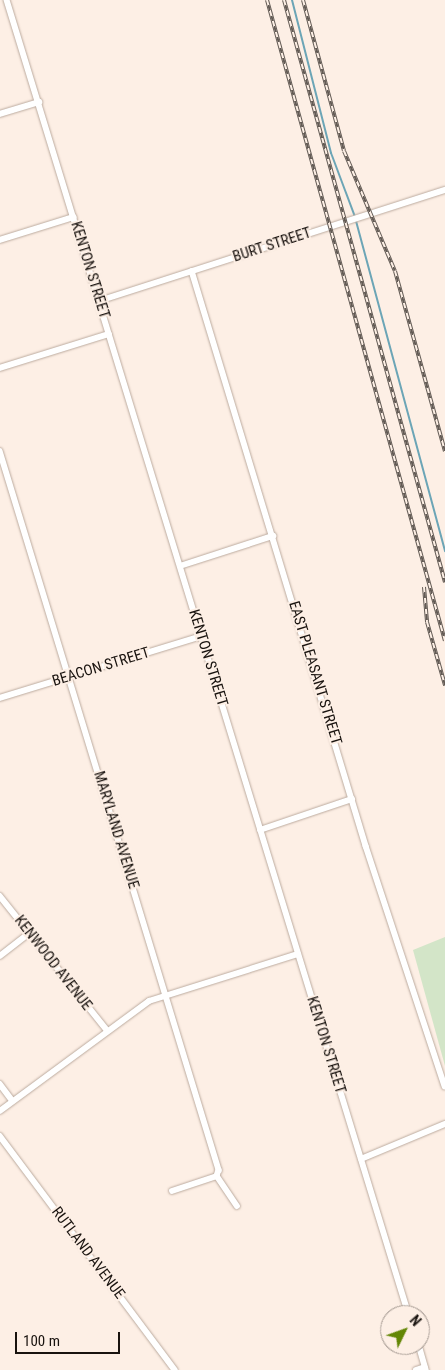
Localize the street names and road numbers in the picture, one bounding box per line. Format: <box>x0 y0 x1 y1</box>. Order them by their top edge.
street label: KENTON STREET <box>67 219 113 321</box>
street label: BURT STREET <box>230 224 314 266</box>
street label: EAST PLEASANT STREET <box>284 599 346 747</box>
street label: KENTON STREET <box>185 607 231 709</box>
street label: BEACON STREET <box>50 644 152 690</box>
street label: MARYLAND AVENUE <box>90 769 142 891</box>
street label: KENWOOD AVENUE <box>10 912 96 1014</box>
street label: KENTON STREET <box>303 994 349 1096</box>
street label: RUTLAND AVENUE <box>48 1203 128 1303</box>

